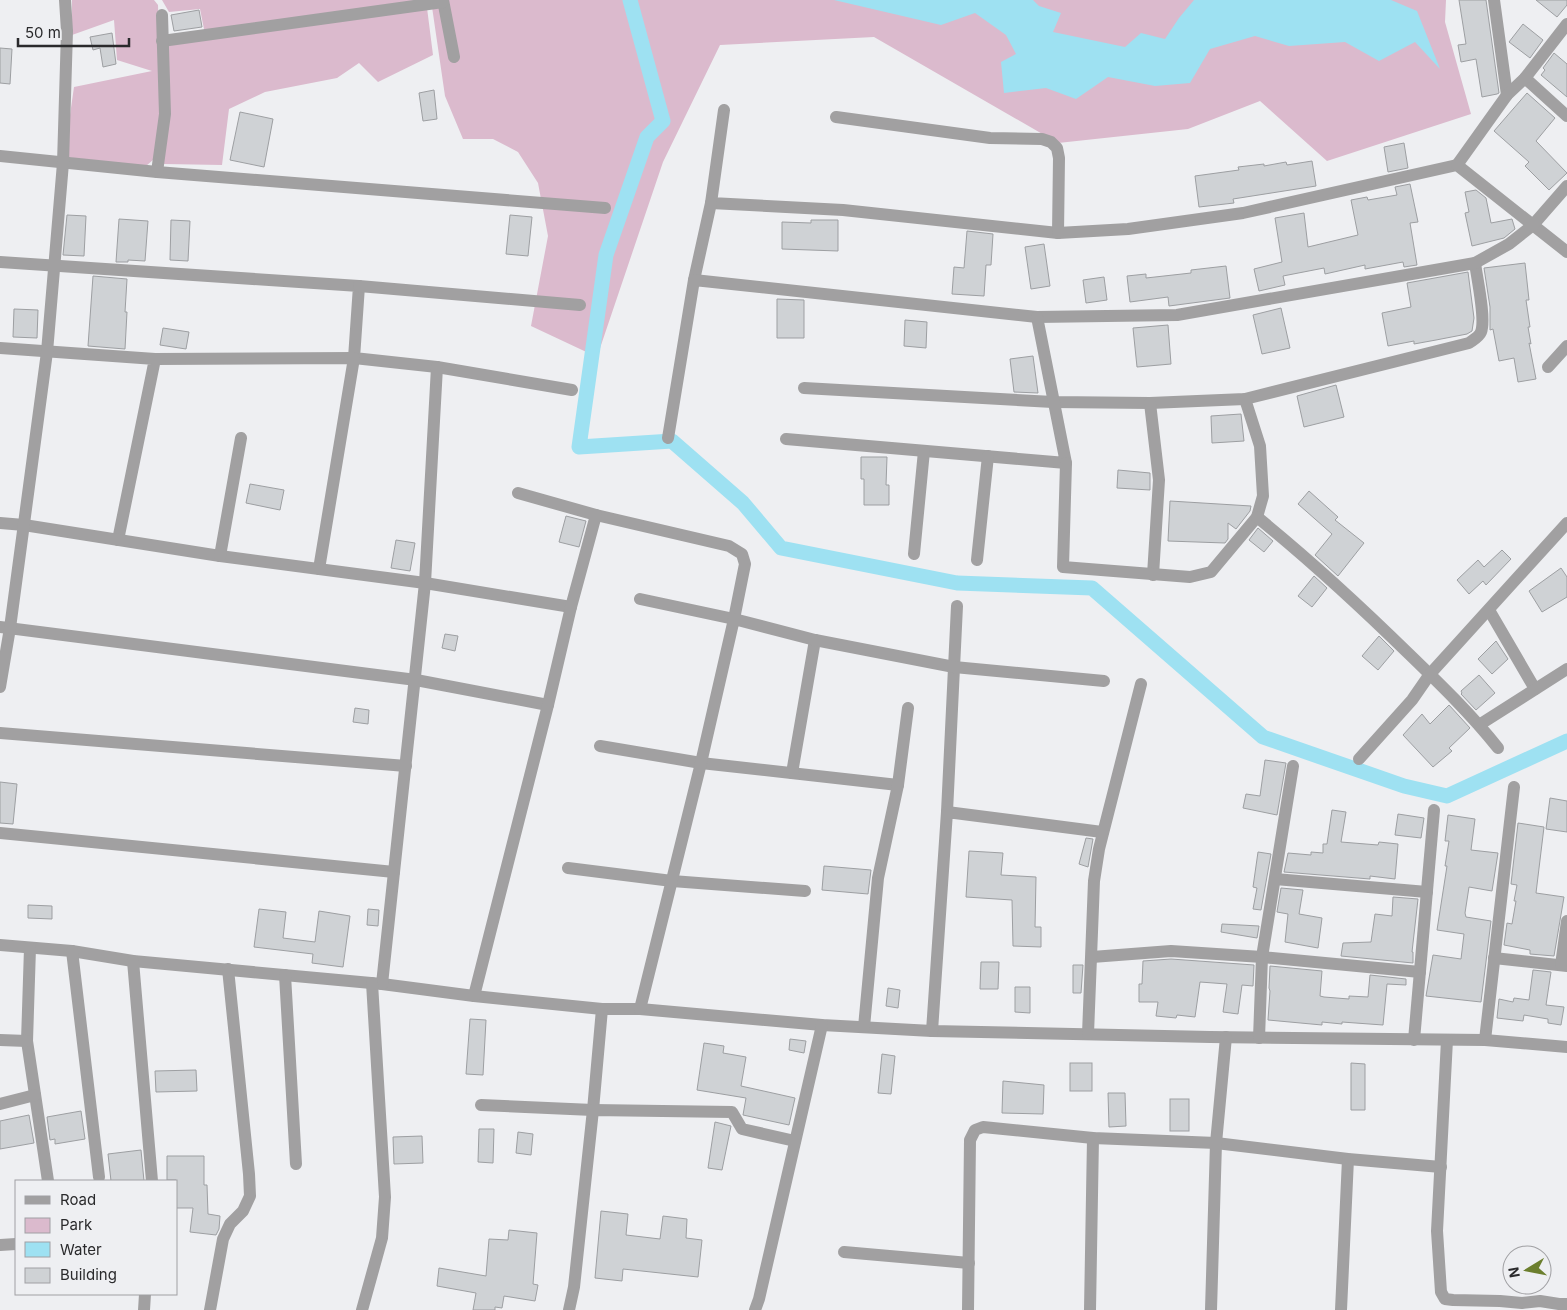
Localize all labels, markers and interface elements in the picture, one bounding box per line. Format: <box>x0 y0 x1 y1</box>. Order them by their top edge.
scale bar <box>18 15 129 47</box>
text: 50 m <box>25 23 61 42</box>
legend <box>15 1180 178 1295</box>
text: Road <box>60 1190 96 1209</box>
text: Park <box>60 1215 93 1234</box>
text: Water <box>60 1240 102 1259</box>
north arrow <box>1502 1245 1552 1295</box>
text: Building <box>60 1265 117 1284</box>
text: N <box>1504 1266 1523 1279</box>

